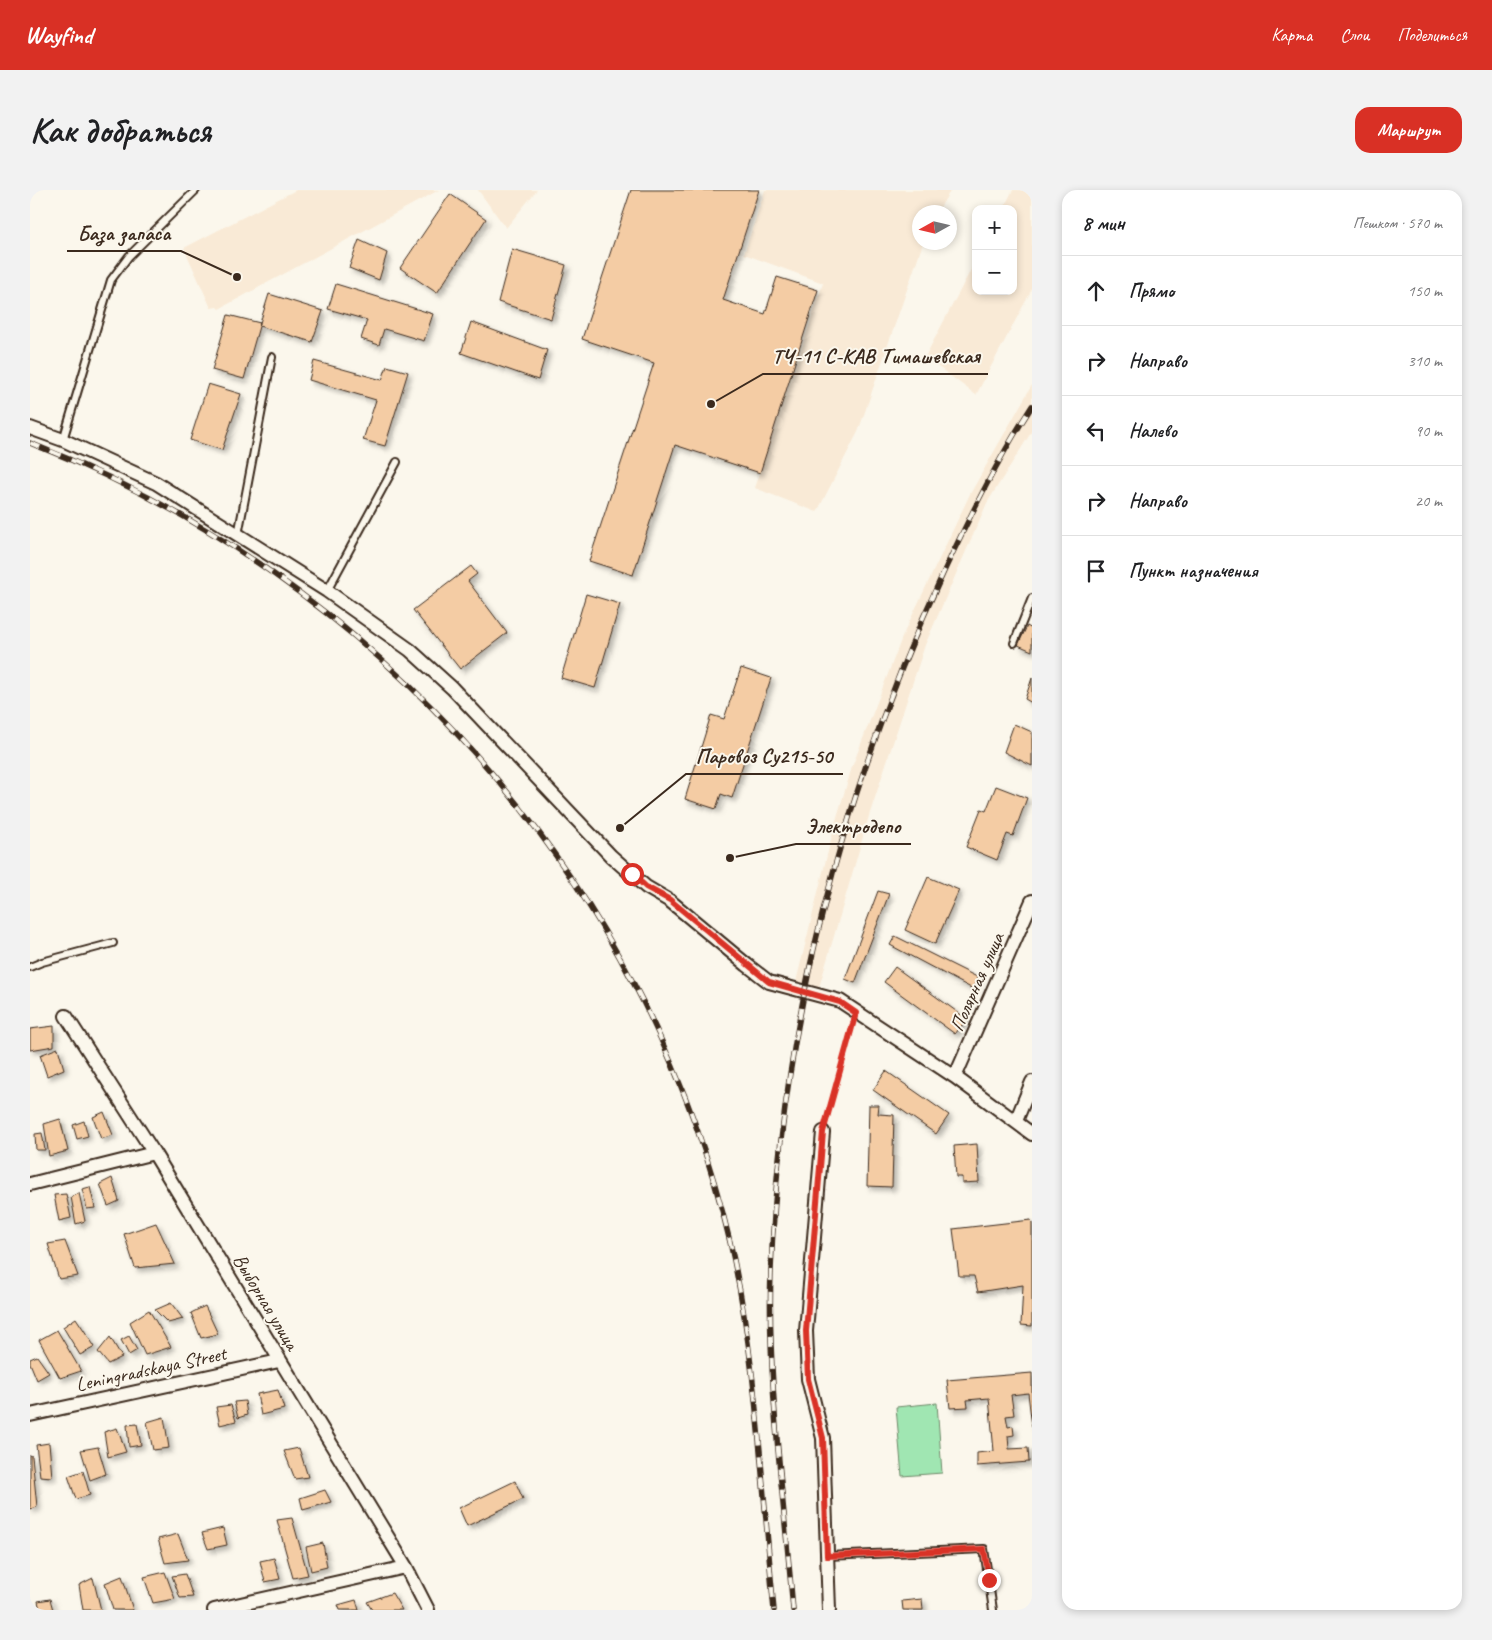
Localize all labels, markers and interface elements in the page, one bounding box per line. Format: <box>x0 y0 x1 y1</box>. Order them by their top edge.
text: Wayfind <box>25 20 92 50</box>
text: Карта <box>1271 24 1312 46</box>
text: Слои <box>1340 24 1369 46</box>
text: Поделиться <box>1397 24 1467 46</box>
button: Маршрут <box>1355 107 1462 153</box>
text: Как добраться <box>30 108 211 153</box>
north arrow <box>912 205 957 250</box>
map controls <box>972 205 1017 295</box>
button: + <box>972 205 1017 250</box>
text: 8 мин <box>1082 210 1125 236</box>
text: Пешком · 570 m <box>1353 213 1442 233</box>
callout: База запаса <box>67 215 181 251</box>
text: База запаса <box>78 220 172 247</box>
button: − <box>972 250 1017 295</box>
icon: ahead <box>1082 277 1110 305</box>
text: Прямо <box>1129 279 1174 303</box>
text: 150 m <box>1408 281 1442 301</box>
callout: ТЧ-11 С-КАВ Тимашевская <box>763 338 988 374</box>
text: ТЧ-11 С-КАВ Тимашевская <box>772 343 981 369</box>
icon: right <box>1082 347 1110 375</box>
text: Направо <box>1129 349 1187 373</box>
text: 310 m <box>1408 351 1442 371</box>
icon: left <box>1082 417 1110 445</box>
text: Налево <box>1129 419 1177 443</box>
text: 90 m <box>1415 421 1442 441</box>
icon: right <box>1082 487 1110 515</box>
text: Направо <box>1129 489 1187 513</box>
text: 20 m <box>1415 491 1442 511</box>
icon: arrive <box>1082 557 1110 585</box>
text: Пункт назначения <box>1129 559 1258 583</box>
callout: Паровоз Су215-50 <box>686 738 843 774</box>
text: Паровоз Су215-50 <box>696 743 835 769</box>
callout: Электродепо <box>796 808 911 844</box>
text: Электродепо <box>806 813 902 839</box>
route start <box>621 863 644 886</box>
street label: Полярная улица <box>944 928 1010 1035</box>
street label: Выборная улица <box>227 1249 305 1356</box>
street label: Leningradskaya Street <box>74 1340 231 1397</box>
route end <box>978 1569 1001 1592</box>

